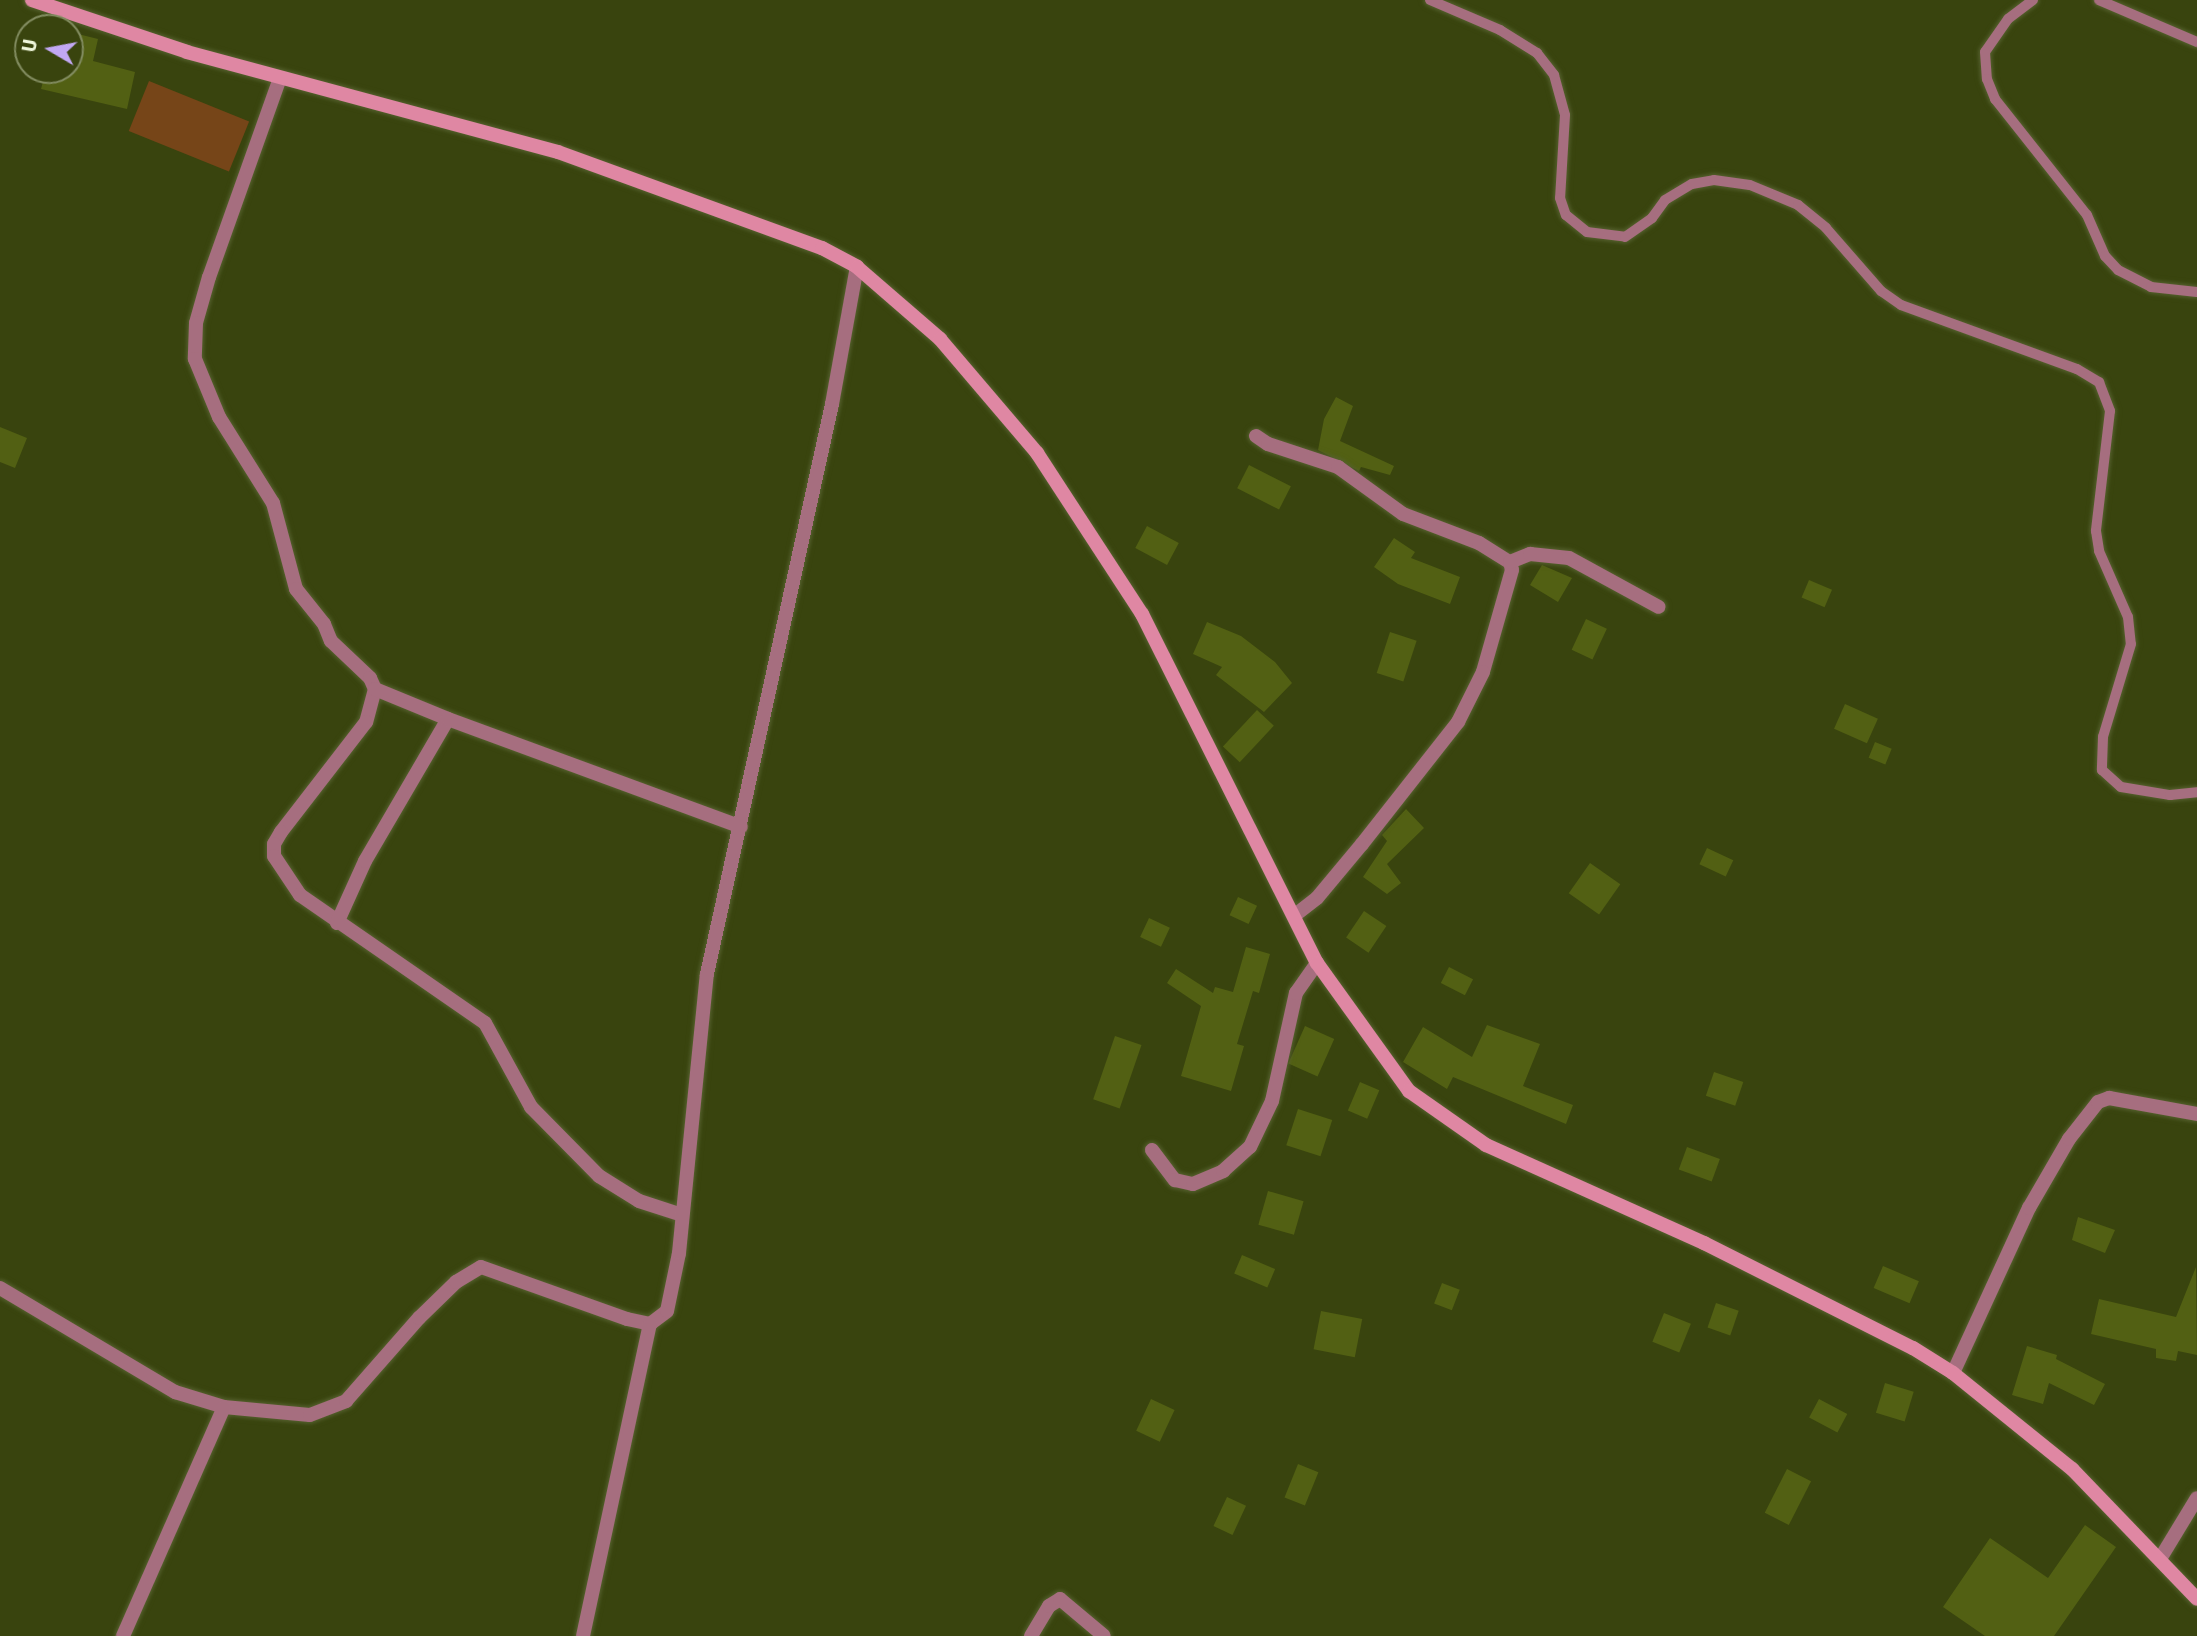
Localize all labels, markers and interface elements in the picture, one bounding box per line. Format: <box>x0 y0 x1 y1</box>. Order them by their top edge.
north arrow <box>14 14 84 84</box>
text: U <box>17 38 42 54</box>

